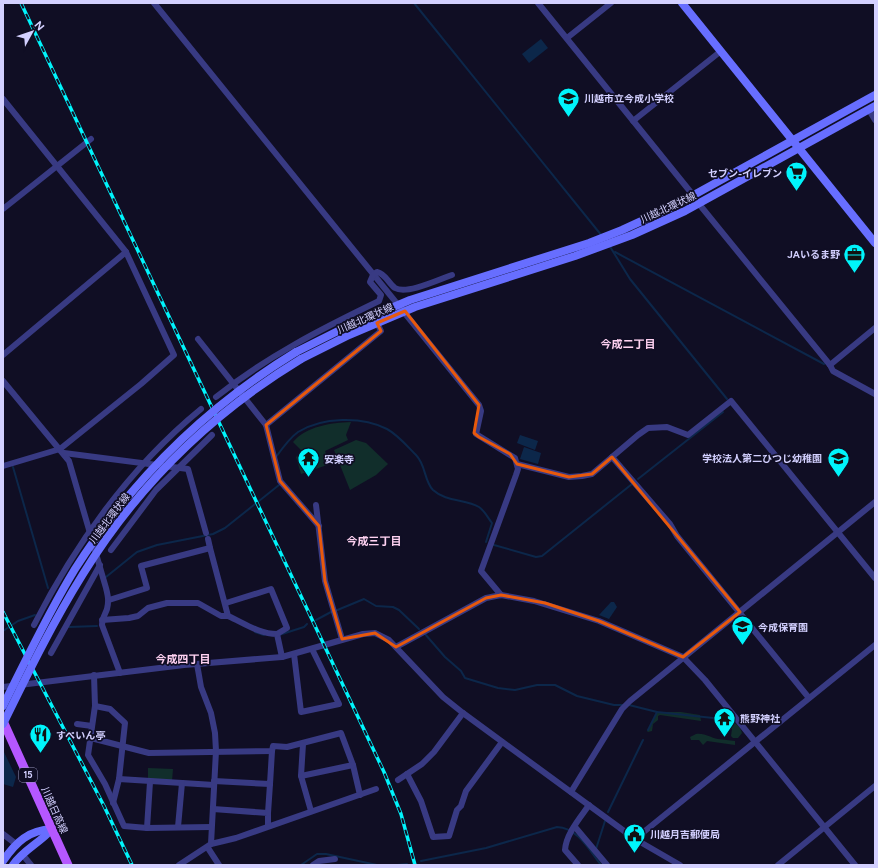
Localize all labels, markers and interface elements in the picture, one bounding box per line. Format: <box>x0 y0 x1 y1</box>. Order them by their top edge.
north arrow <box>12 12 52 52</box>
text: N <box>32 18 47 33</box>
school or university icon: 川越市立今成小学校 <box>555 85 581 118</box>
place label: 川越市立今成小学校 <box>584 92 674 105</box>
supermarket icon: セブン-イレブン <box>784 160 810 193</box>
place label: セブン-イレブン <box>708 167 782 180</box>
street label: 川越北環状線 <box>638 189 698 226</box>
office icon: JAいるま野 <box>842 241 868 274</box>
place label: JAいるま野 <box>787 248 841 261</box>
street label: 川越北環状線 <box>335 300 395 337</box>
district label: 今成二丁目 <box>601 338 656 351</box>
school or university icon: 学校法人第二ひつじ幼稚園 <box>825 445 851 478</box>
temple icon: 安楽寺 <box>296 446 322 479</box>
place label: 学校法人第二ひつじ幼稚園 <box>702 452 822 465</box>
place label: 安楽寺 <box>324 453 354 466</box>
street label: 川越北環状線 <box>86 490 133 546</box>
district label: 今成三丁目 <box>347 535 402 548</box>
school or university icon: 今成保育園 <box>730 614 756 647</box>
place label: 今成保育園 <box>758 621 808 634</box>
district label: 今成四丁目 <box>156 653 211 666</box>
temple icon: 熊野神社 <box>711 705 737 738</box>
place label: 熊野神社 <box>740 712 781 725</box>
restaurant icon: すぺいん亭 <box>28 722 54 755</box>
place label: すぺいん亭 <box>56 729 105 742</box>
road number: 15 <box>19 768 37 782</box>
street label: 川越日高線 <box>38 785 71 836</box>
public building icon: 川越月吉郵便局 <box>622 821 648 854</box>
place label: 川越月吉郵便局 <box>650 828 720 841</box>

